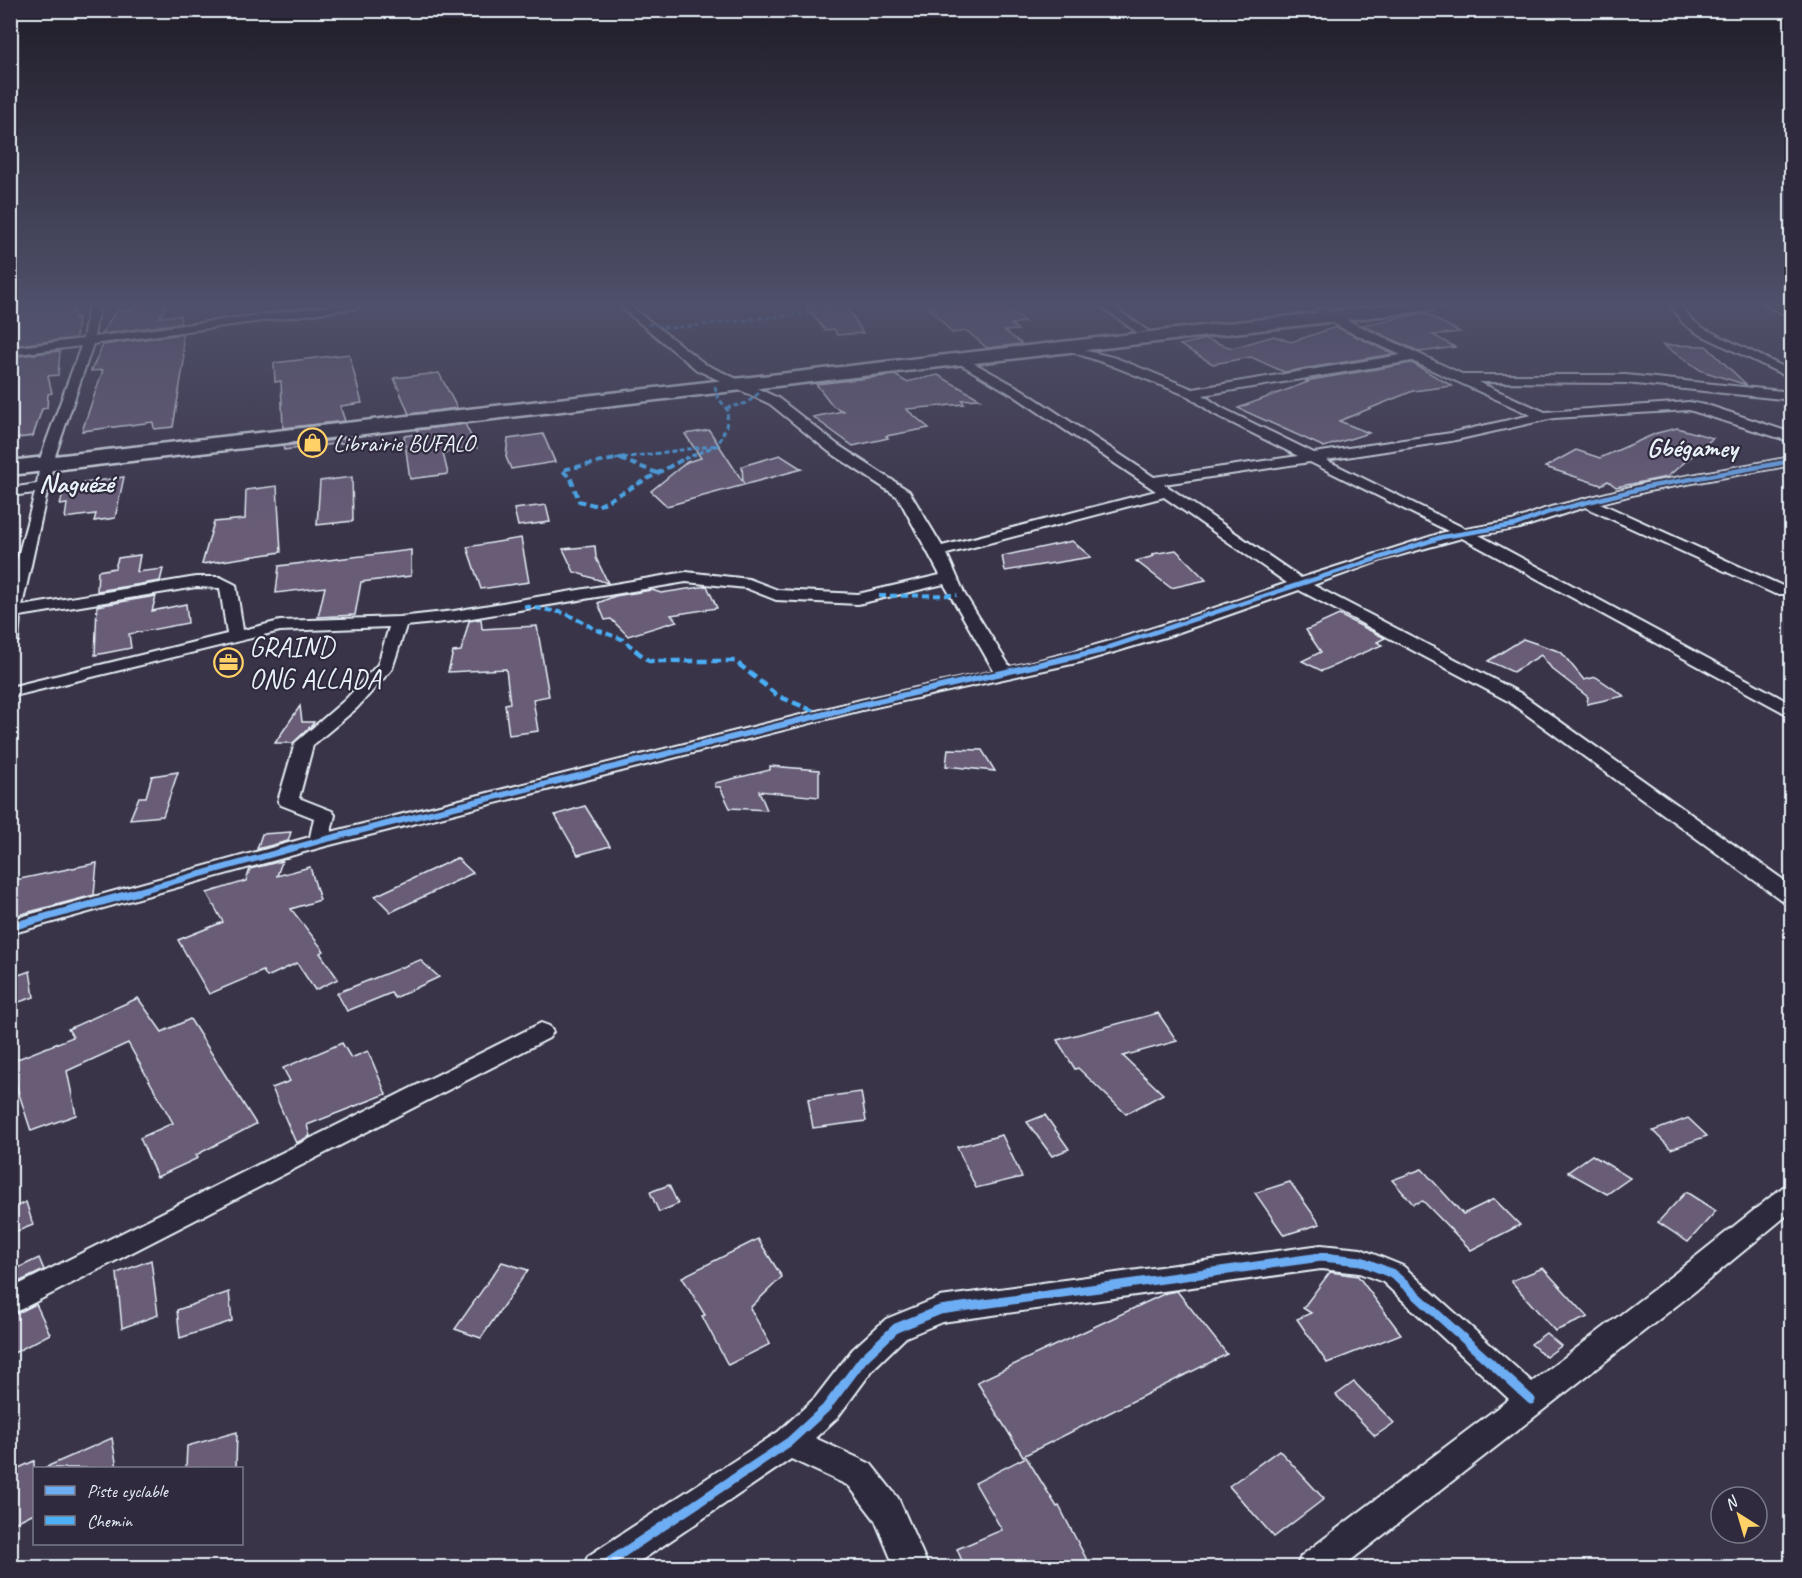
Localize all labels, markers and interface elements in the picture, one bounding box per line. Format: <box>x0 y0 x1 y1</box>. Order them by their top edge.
shop icon: Librairie BUFALO <box>296 427 328 459</box>
place label: Librairie BUFALO <box>333 428 478 458</box>
district label: Gbégamey <box>1647 430 1740 464</box>
district label: Naguézé <box>39 466 118 500</box>
place label: GRAIND ONG ALLADA <box>249 629 383 696</box>
office icon: GRAIND ONG ALLADA <box>212 646 244 678</box>
legend <box>33 1467 243 1545</box>
text: Piste cyclable <box>87 1480 169 1502</box>
north arrow <box>1709 1485 1769 1545</box>
text: N <box>1721 1491 1743 1515</box>
text: Chemin <box>87 1510 133 1532</box>

